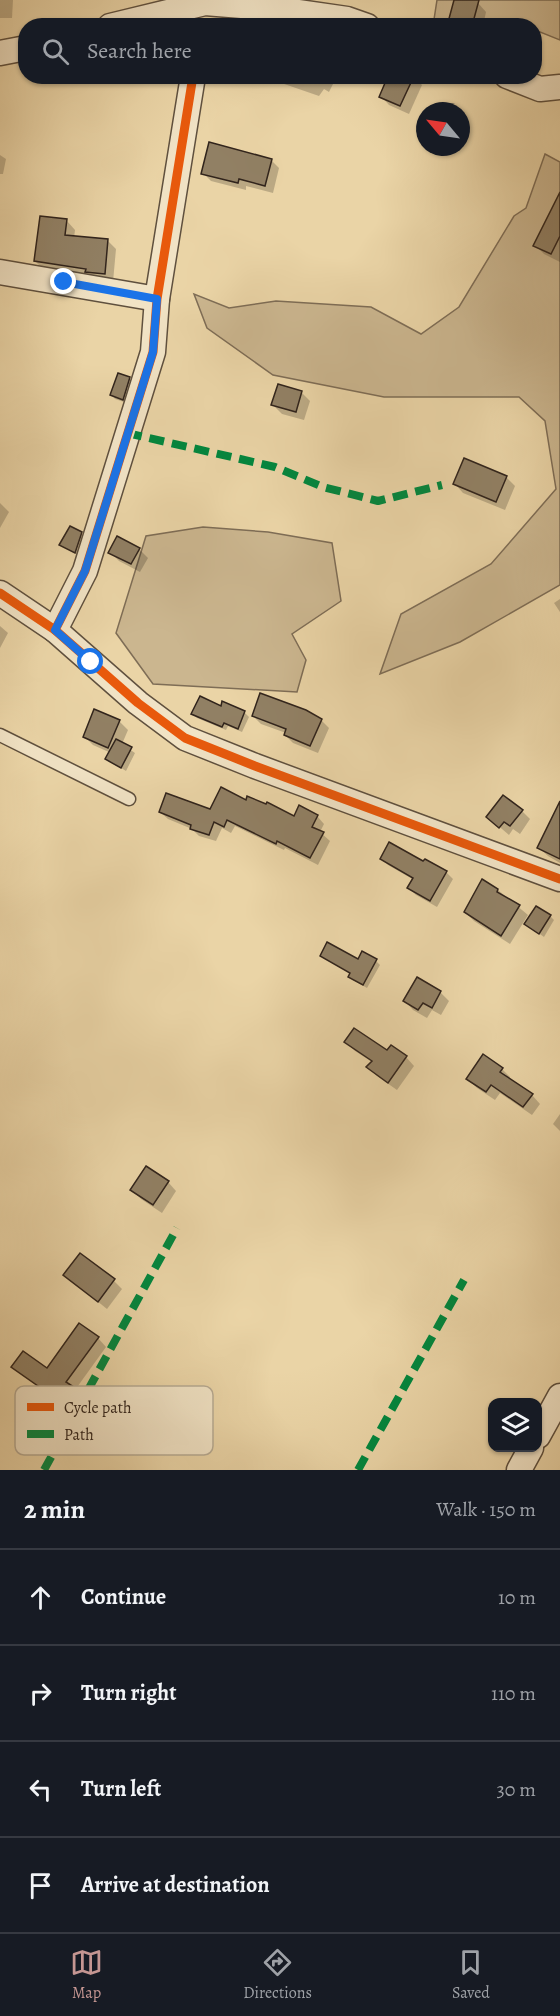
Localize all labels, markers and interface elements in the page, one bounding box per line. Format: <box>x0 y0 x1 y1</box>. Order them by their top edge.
search box <box>18 18 542 84</box>
icon: search <box>39 35 72 68</box>
text: Search here <box>87 36 192 66</box>
north arrow <box>416 102 470 156</box>
route end <box>50 268 76 294</box>
route start <box>77 648 103 674</box>
legend <box>15 1386 213 1455</box>
text: Cycle path <box>64 1397 132 1419</box>
map controls <box>488 1398 542 1452</box>
button: layers <box>488 1398 542 1452</box>
text: Path <box>64 1424 94 1446</box>
text: 2 min <box>24 1492 85 1527</box>
text: Walk · 150 m <box>436 1496 536 1523</box>
icon: ahead <box>24 1581 57 1614</box>
text: Continue <box>81 1582 166 1612</box>
text: 10 m <box>498 1584 536 1611</box>
icon: right <box>24 1677 57 1710</box>
text: Turn right <box>81 1678 177 1708</box>
text: 110 m <box>491 1680 536 1707</box>
icon: left <box>24 1773 57 1806</box>
text: Turn left <box>81 1774 161 1804</box>
text: 30 m <box>496 1776 536 1803</box>
icon: arrive <box>24 1869 57 1902</box>
text: Arrive at destination <box>81 1870 270 1900</box>
tab: Map <box>70 1946 103 2004</box>
tab: Directions <box>243 1946 312 2004</box>
tab: Saved <box>452 1946 490 2004</box>

